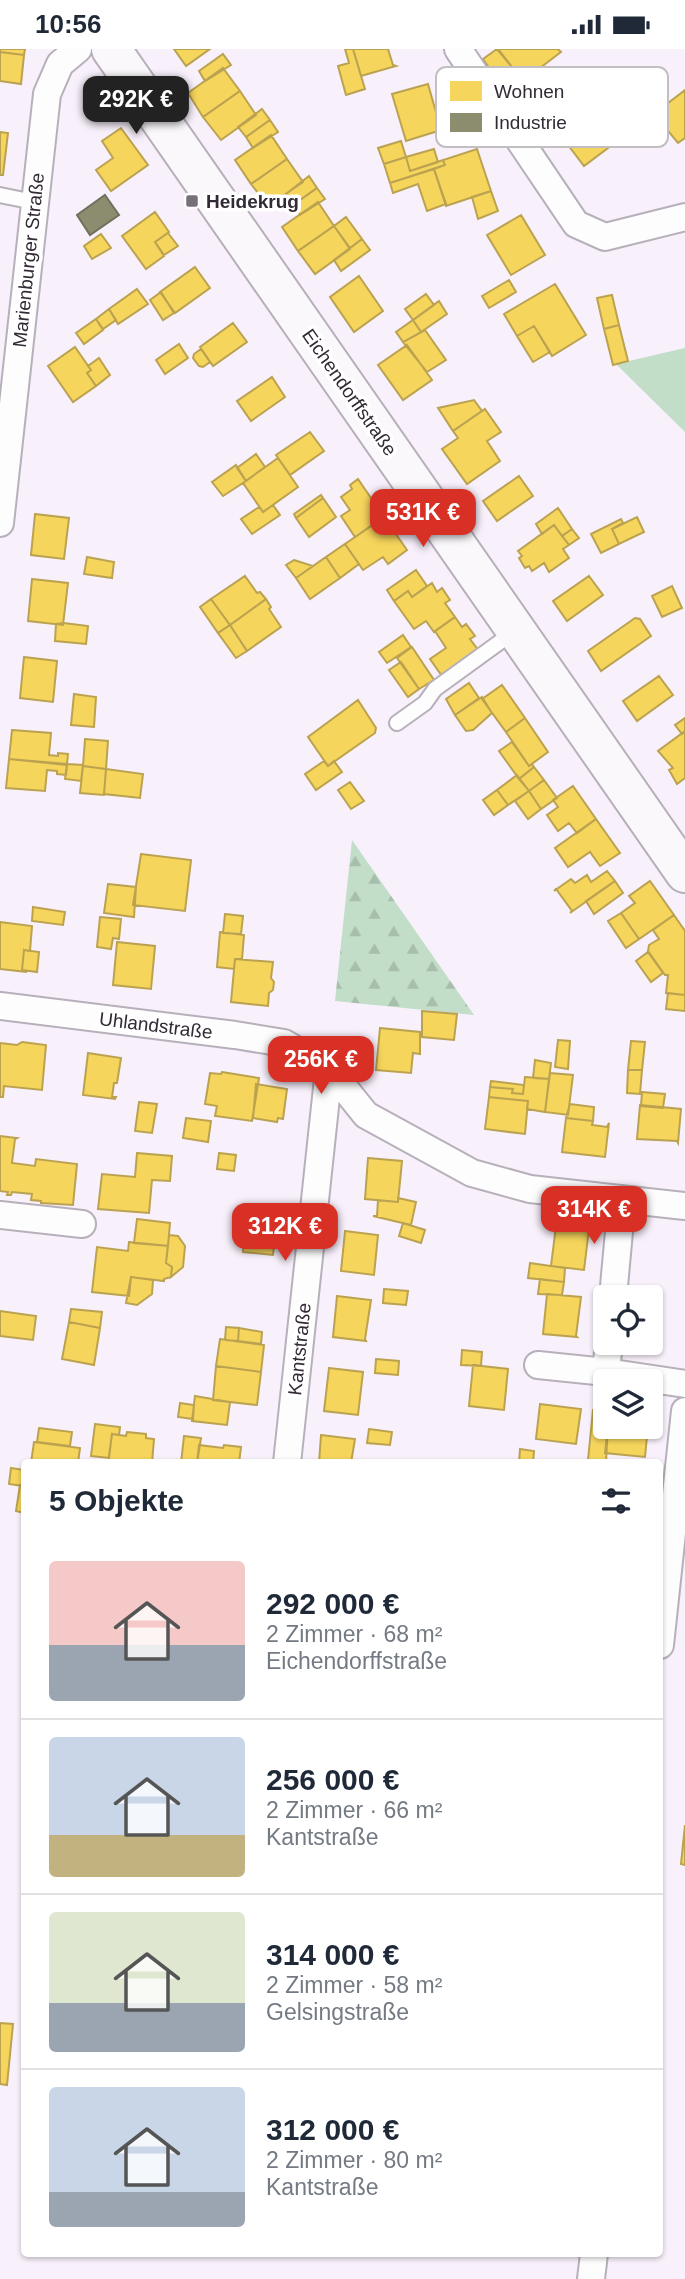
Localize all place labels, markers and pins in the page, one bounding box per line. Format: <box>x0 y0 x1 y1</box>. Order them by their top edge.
pin: 292K € <box>79 77 193 136</box>
place label: Heidekrug <box>206 191 299 212</box>
marker: Heidekrug <box>184 193 200 209</box>
pin: 531K € <box>366 489 480 549</box>
pin: 256K € <box>264 1037 378 1096</box>
pin: 314K € <box>537 1187 651 1246</box>
pin: 312K € <box>228 1203 342 1263</box>

